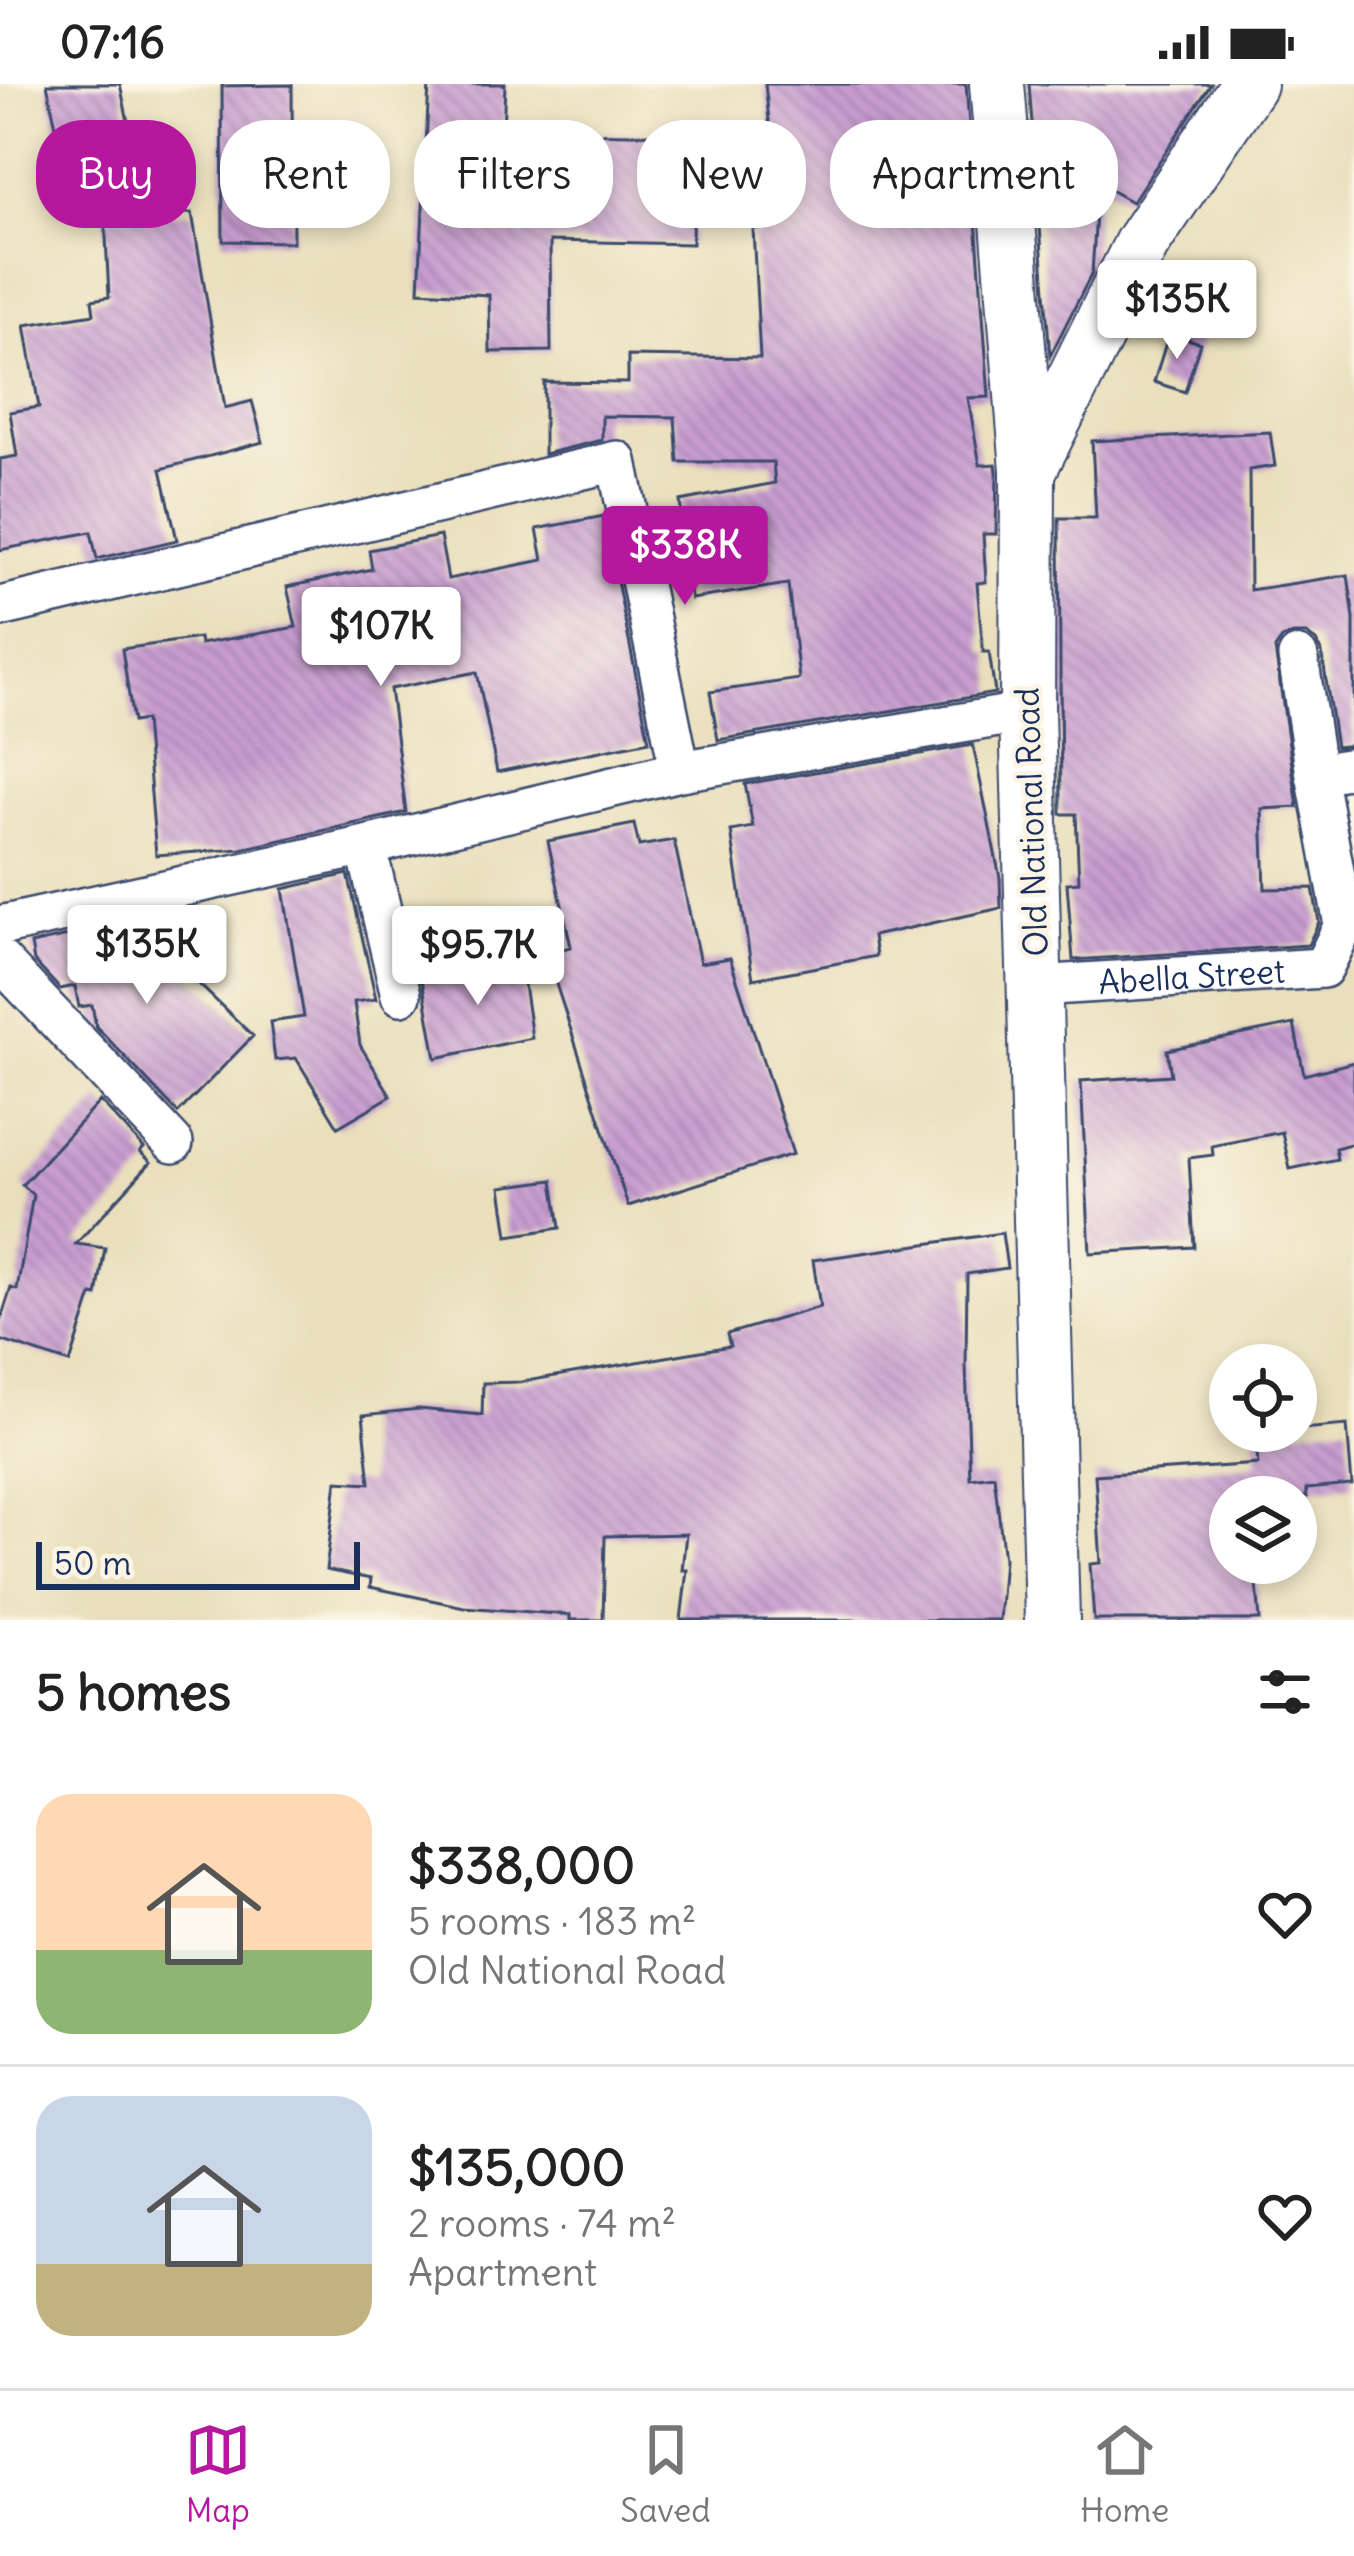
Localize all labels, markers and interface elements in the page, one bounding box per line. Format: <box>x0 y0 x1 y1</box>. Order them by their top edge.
text: 07:16 <box>60 14 165 70</box>
chip: Buy <box>36 120 196 228</box>
chip: Rent <box>220 120 390 228</box>
chip: Filters <box>414 120 613 228</box>
chip: New <box>637 120 806 228</box>
chip: Apartment <box>830 120 1118 228</box>
pin: $135K <box>1093 260 1261 362</box>
text: $135K <box>1124 274 1230 323</box>
pin: $338K <box>601 506 769 608</box>
text: $338K <box>629 520 741 569</box>
pin: $107K <box>297 587 465 689</box>
text: $107K <box>329 601 433 650</box>
street label: Old National Road <box>1005 687 1057 957</box>
pin: $135K <box>63 905 231 1007</box>
pin: $95.7K <box>380 906 576 1008</box>
text: $135K <box>94 919 200 968</box>
text: $95.7K <box>419 920 537 969</box>
street label: Abella Street <box>1097 949 1286 1003</box>
map controls <box>1209 1344 1317 1584</box>
button: locate <box>1209 1344 1317 1452</box>
button: layers <box>1209 1476 1317 1584</box>
scale bar <box>36 1536 360 1589</box>
text: 50 m <box>54 1542 131 1584</box>
icon: filters <box>1252 1659 1318 1725</box>
text: 5 homes <box>36 1660 231 1724</box>
text: $338,000 <box>408 1833 635 1897</box>
icon: home <box>132 1842 276 1986</box>
icon: heart <box>1252 1881 1318 1947</box>
text: 5 rooms · 183 m² <box>408 1897 696 1946</box>
text: Old National Road <box>408 1946 726 1995</box>
text: $135,000 <box>408 2135 625 2199</box>
icon: home <box>132 2144 276 2288</box>
icon: heart <box>1252 2183 1318 2249</box>
text: 2 rooms · 74 m² <box>408 2199 676 2248</box>
text: Apartment <box>408 2248 597 2297</box>
tab: Map <box>185 2417 251 2531</box>
tab: Saved <box>620 2417 711 2531</box>
tab: Home <box>1080 2417 1169 2531</box>

